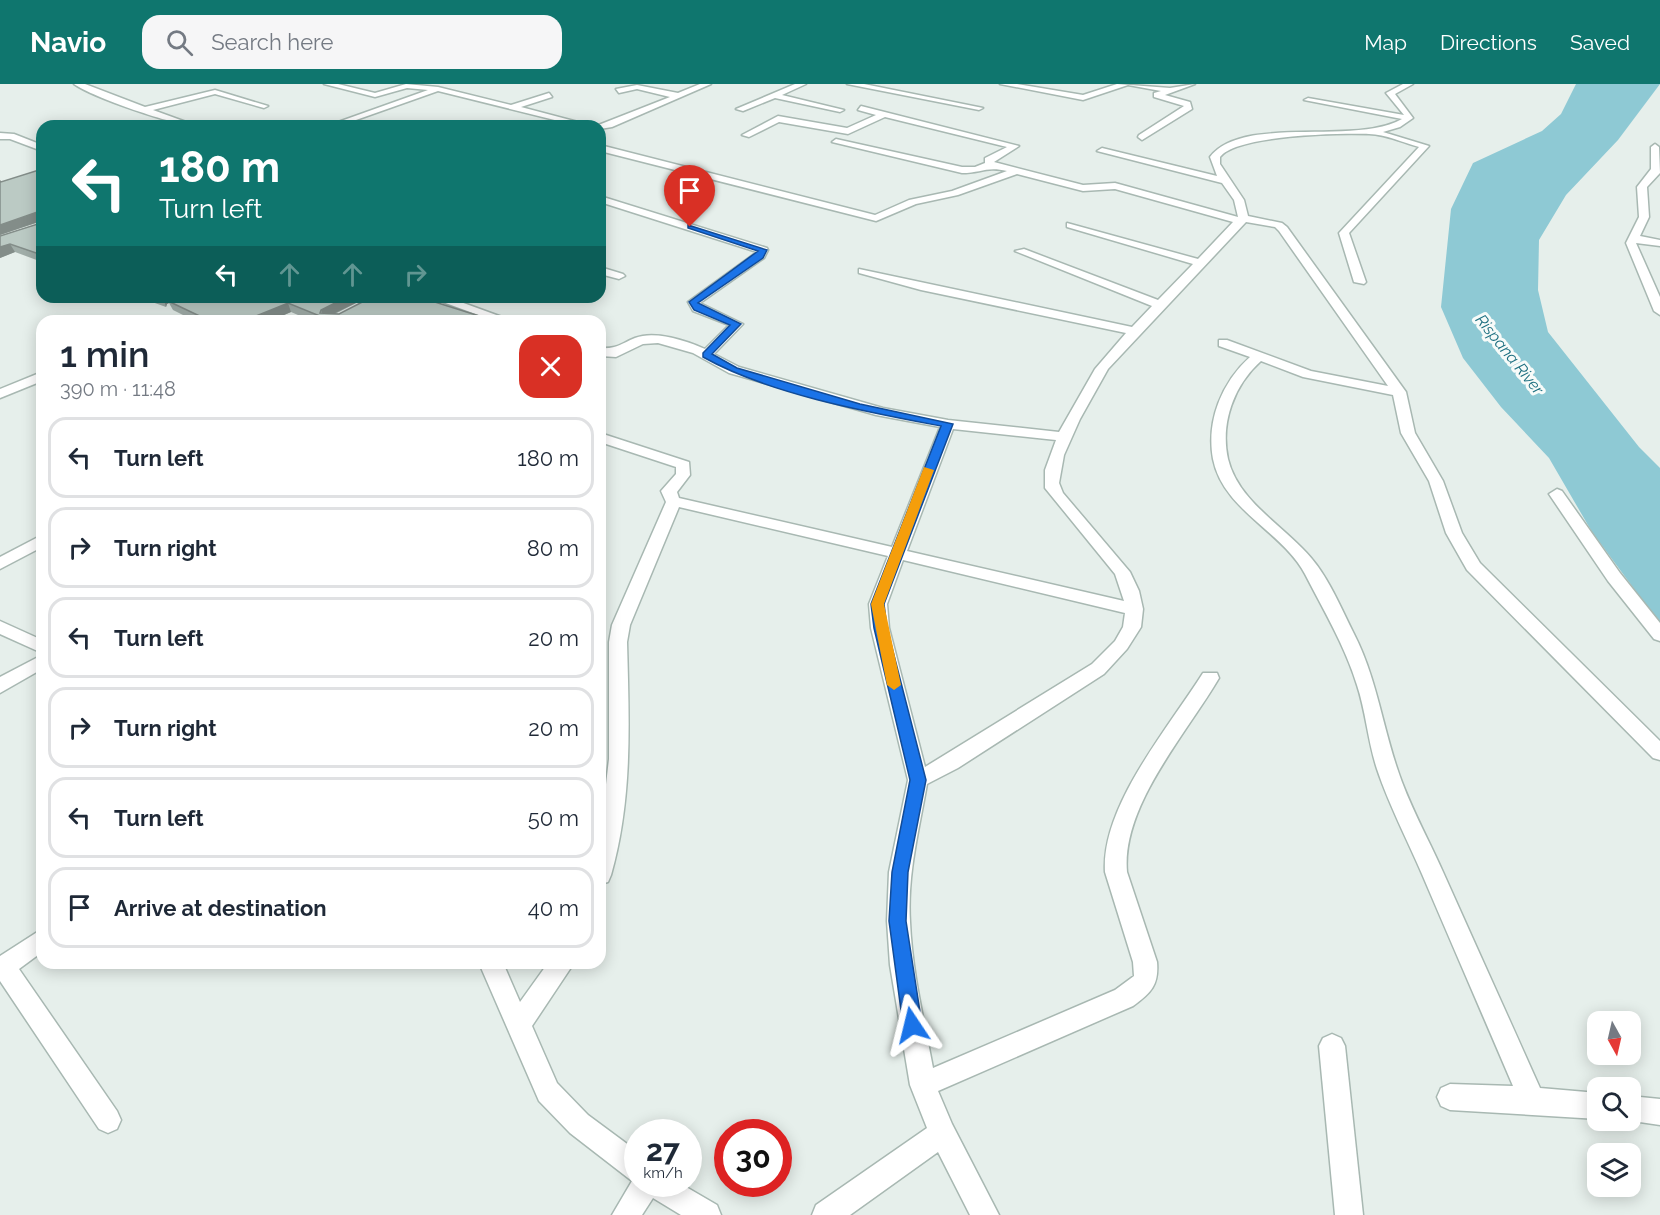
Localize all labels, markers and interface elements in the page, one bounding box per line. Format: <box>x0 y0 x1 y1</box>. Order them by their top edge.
search box <box>142 15 562 69</box>
text: Navio <box>30 26 106 59</box>
icon: search <box>163 26 196 59</box>
text: Search here <box>211 29 333 55</box>
text: Map <box>1364 30 1407 55</box>
text: Directions <box>1440 30 1537 55</box>
text: Saved <box>1570 30 1630 55</box>
text: 180 m <box>159 143 280 192</box>
icon: left <box>60 144 138 222</box>
pin <box>664 165 715 227</box>
icon: arrive <box>673 174 706 207</box>
text: Turn left <box>159 193 262 224</box>
icon: left <box>210 258 243 291</box>
icon: ahead <box>273 258 306 291</box>
icon: ahead <box>336 258 369 291</box>
icon: right <box>399 258 432 291</box>
water label: Rispana River <box>1472 310 1548 399</box>
text: 1 min <box>60 333 149 375</box>
button: close <box>519 335 582 398</box>
text: 390 m · 11:48 <box>60 377 176 401</box>
icon: left <box>63 441 96 474</box>
text: Turn left <box>114 445 204 471</box>
text: 180 m <box>517 445 579 471</box>
icon: right <box>63 531 96 564</box>
text: Turn right <box>114 535 217 561</box>
text: 80 m <box>527 535 579 561</box>
icon: left <box>63 621 96 654</box>
text: Turn left <box>114 625 204 651</box>
text: 20 m <box>528 625 579 651</box>
icon: right <box>63 711 96 744</box>
text: Turn right <box>114 715 217 741</box>
text: 20 m <box>528 715 579 741</box>
icon: left <box>63 801 96 834</box>
text: Turn left <box>114 805 204 831</box>
text: 50 m <box>528 805 579 831</box>
icon: arrive <box>63 891 96 924</box>
text: Arrive at destination <box>114 895 327 921</box>
text: 40 m <box>528 895 579 921</box>
position arrow <box>880 993 944 1057</box>
north arrow <box>1587 1011 1641 1065</box>
map controls <box>1587 1011 1641 1197</box>
button: search <box>1587 1077 1641 1131</box>
speed limit sign: 30 <box>714 1119 792 1197</box>
text: 27 <box>646 1133 680 1168</box>
button: layers <box>1587 1143 1641 1197</box>
text: km/h <box>643 1164 683 1182</box>

